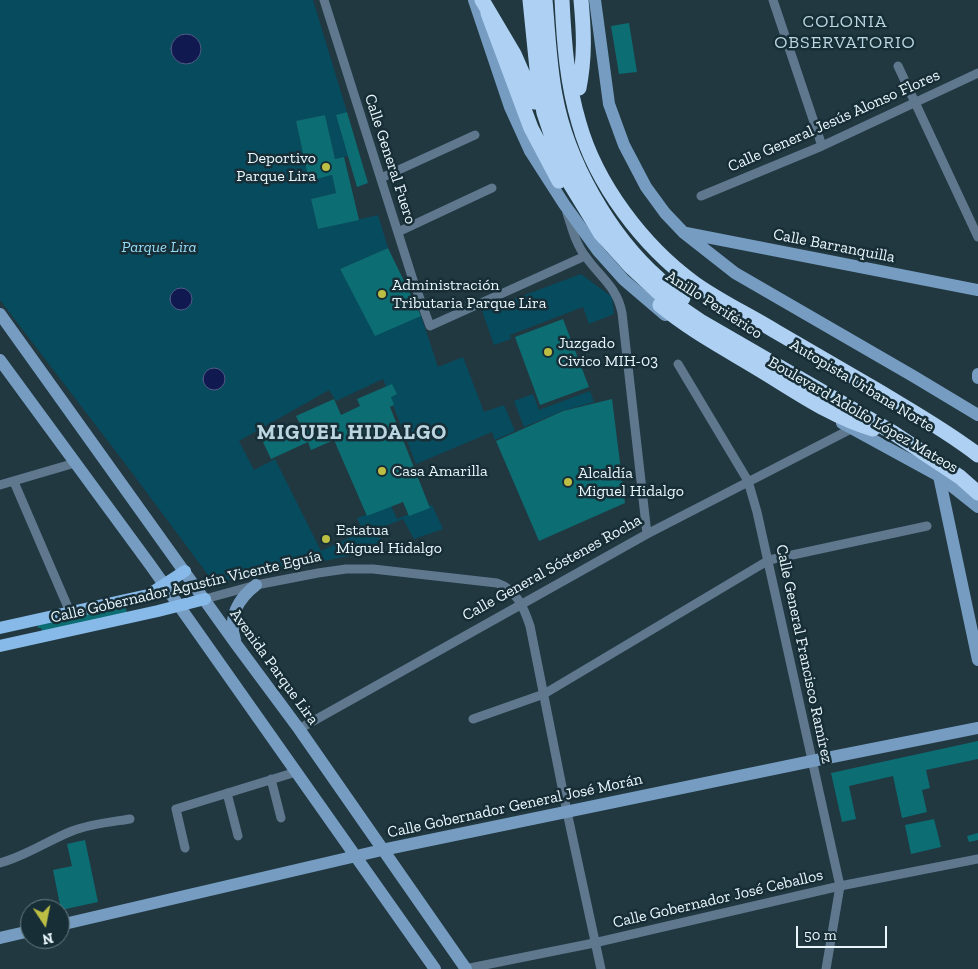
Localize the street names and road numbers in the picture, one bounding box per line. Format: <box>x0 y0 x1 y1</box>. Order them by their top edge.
street label: Calle General Jesús Alonso Flores <box>725 65 943 177</box>
street label: Calle General Fuero <box>360 92 420 226</box>
street label: Calle Barranquilla <box>771 225 897 267</box>
street label: Anillo Periférico <box>662 267 766 343</box>
street label: Autopista Urbana Norte <box>786 335 938 437</box>
street label: Boulevard Adolfo López Mateos <box>765 353 961 477</box>
street label: Calle General Sóstenes Rocha <box>459 511 645 625</box>
street label: Calle General Francisco Ramírez <box>771 543 837 765</box>
street label: Calle Gobernador Agustín Vicente Eguía <box>49 546 323 628</box>
street label: Avenida Parque Lira <box>225 605 323 729</box>
street label: Calle Gobernador General José Morán <box>386 770 644 842</box>
street label: Calle Gobernador José Ceballos <box>611 865 825 933</box>

